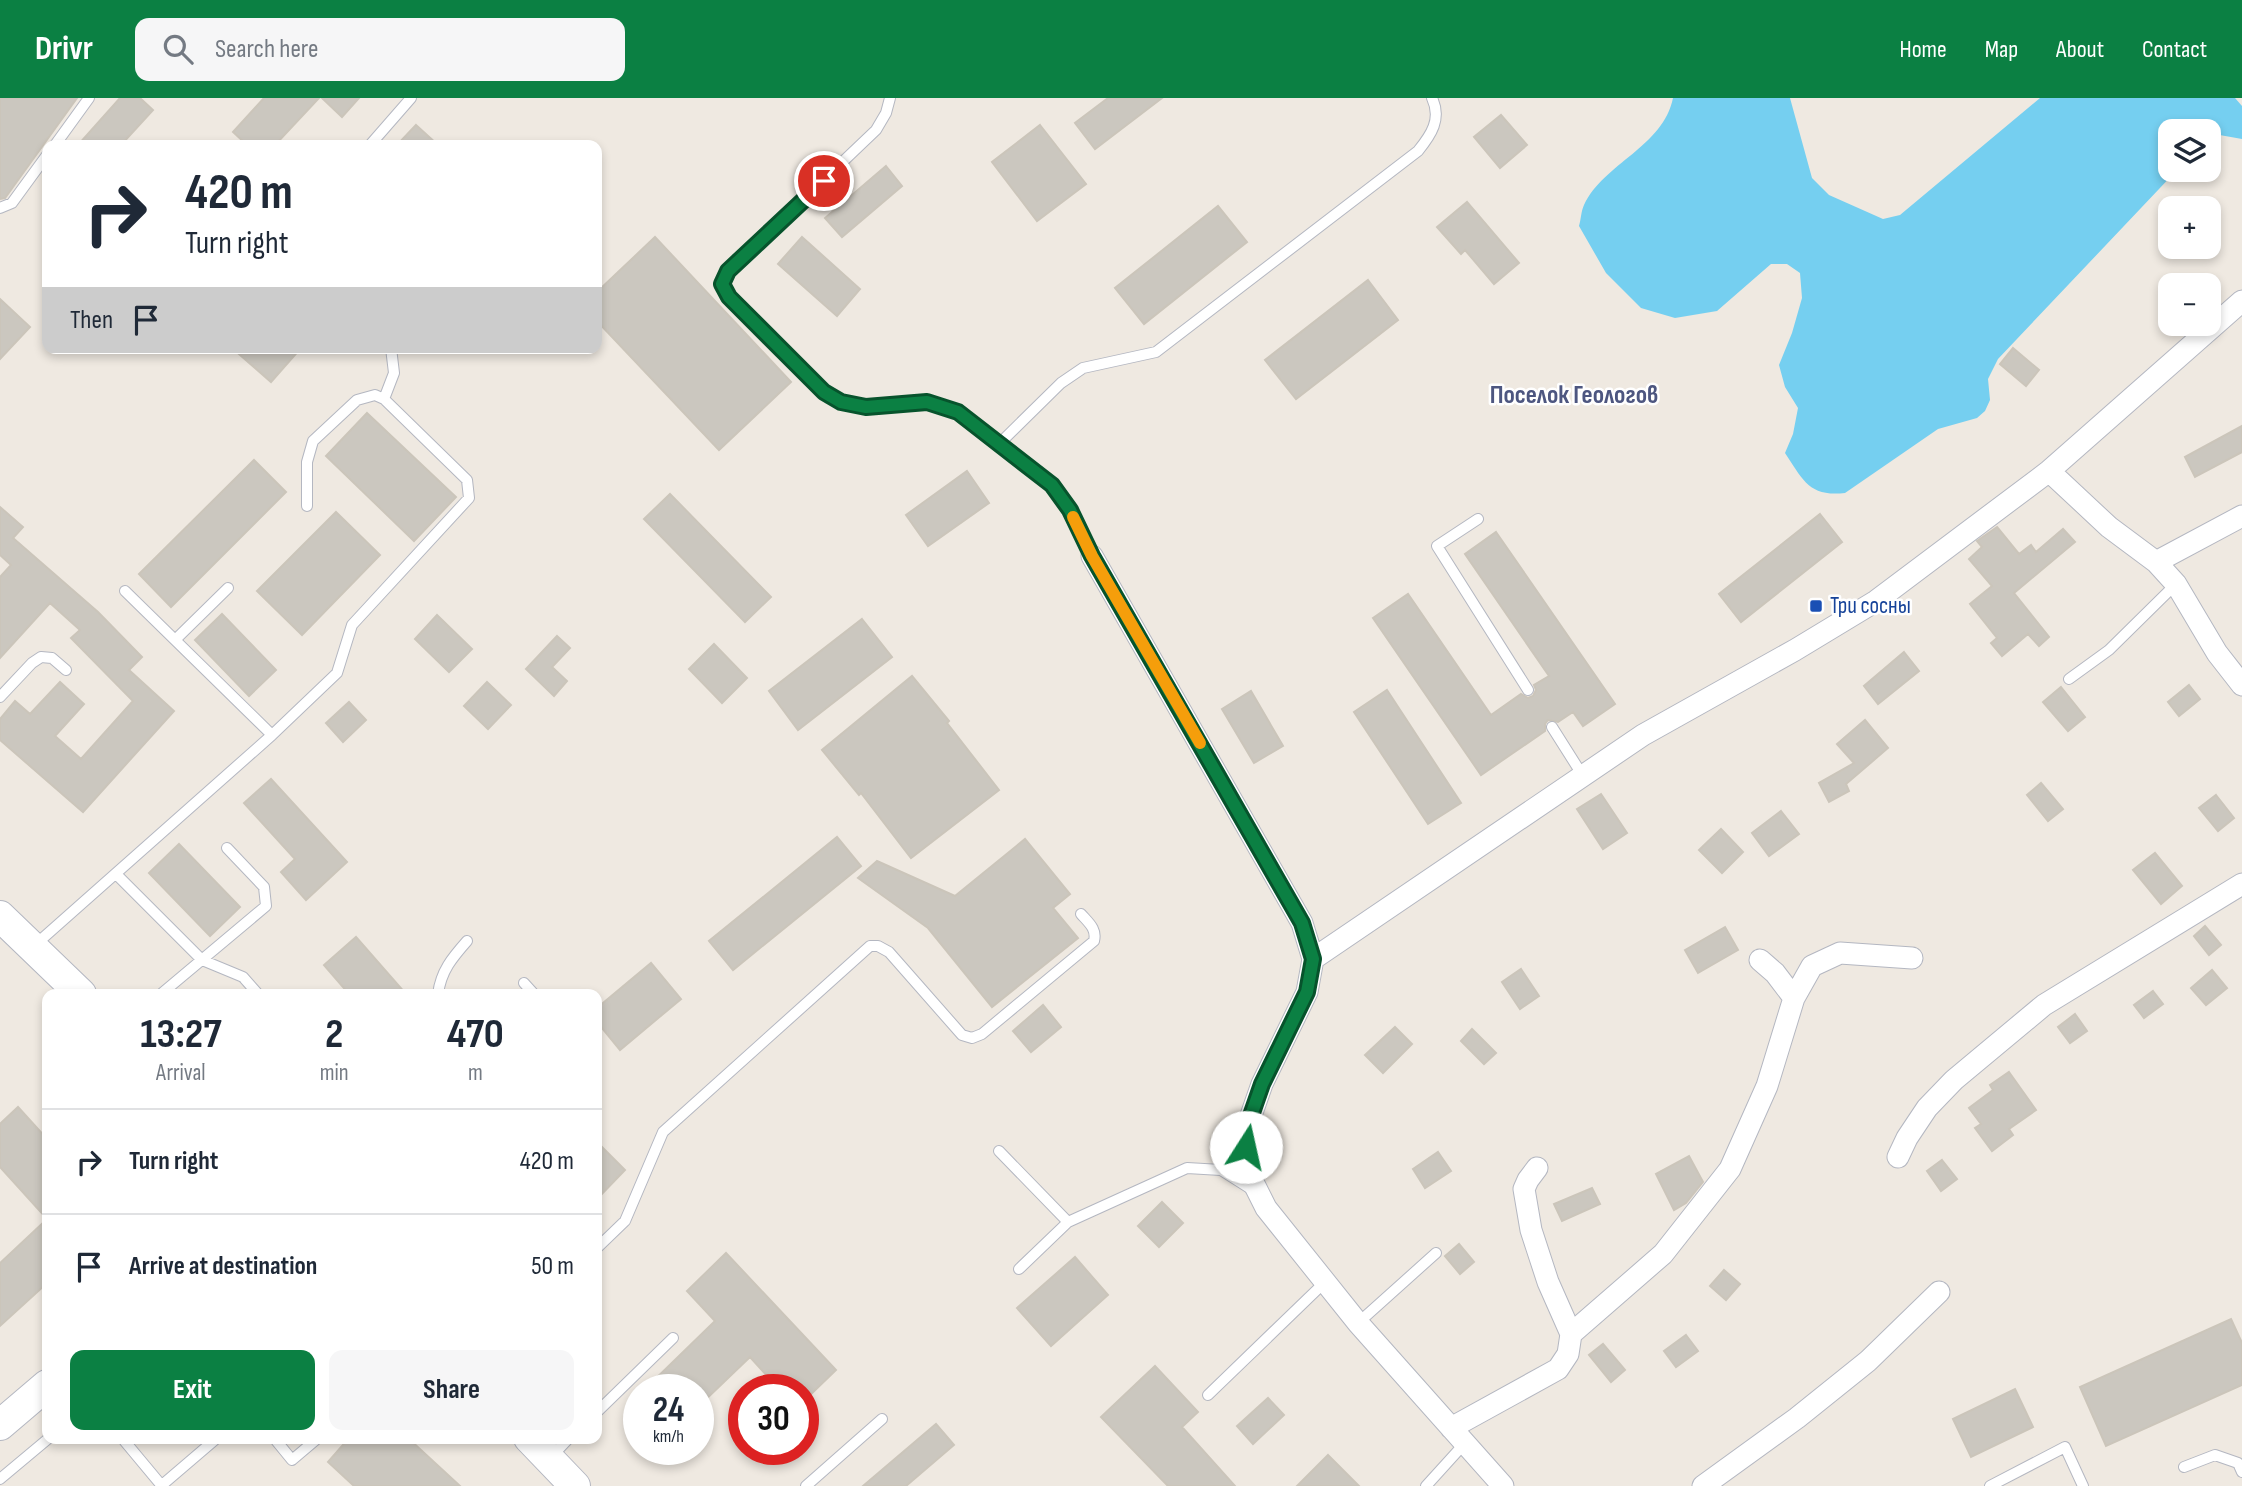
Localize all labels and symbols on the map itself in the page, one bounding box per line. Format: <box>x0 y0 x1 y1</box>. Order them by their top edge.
pin <box>794 151 854 211</box>
district label: Поселок Геологов <box>1490 380 1658 411</box>
place label: Три сосны <box>1830 592 1911 620</box>
marker: Три сосны <box>1808 598 1824 614</box>
position arrow <box>1209 1110 1283 1184</box>
speed limit sign: 30 <box>728 1374 819 1465</box>

